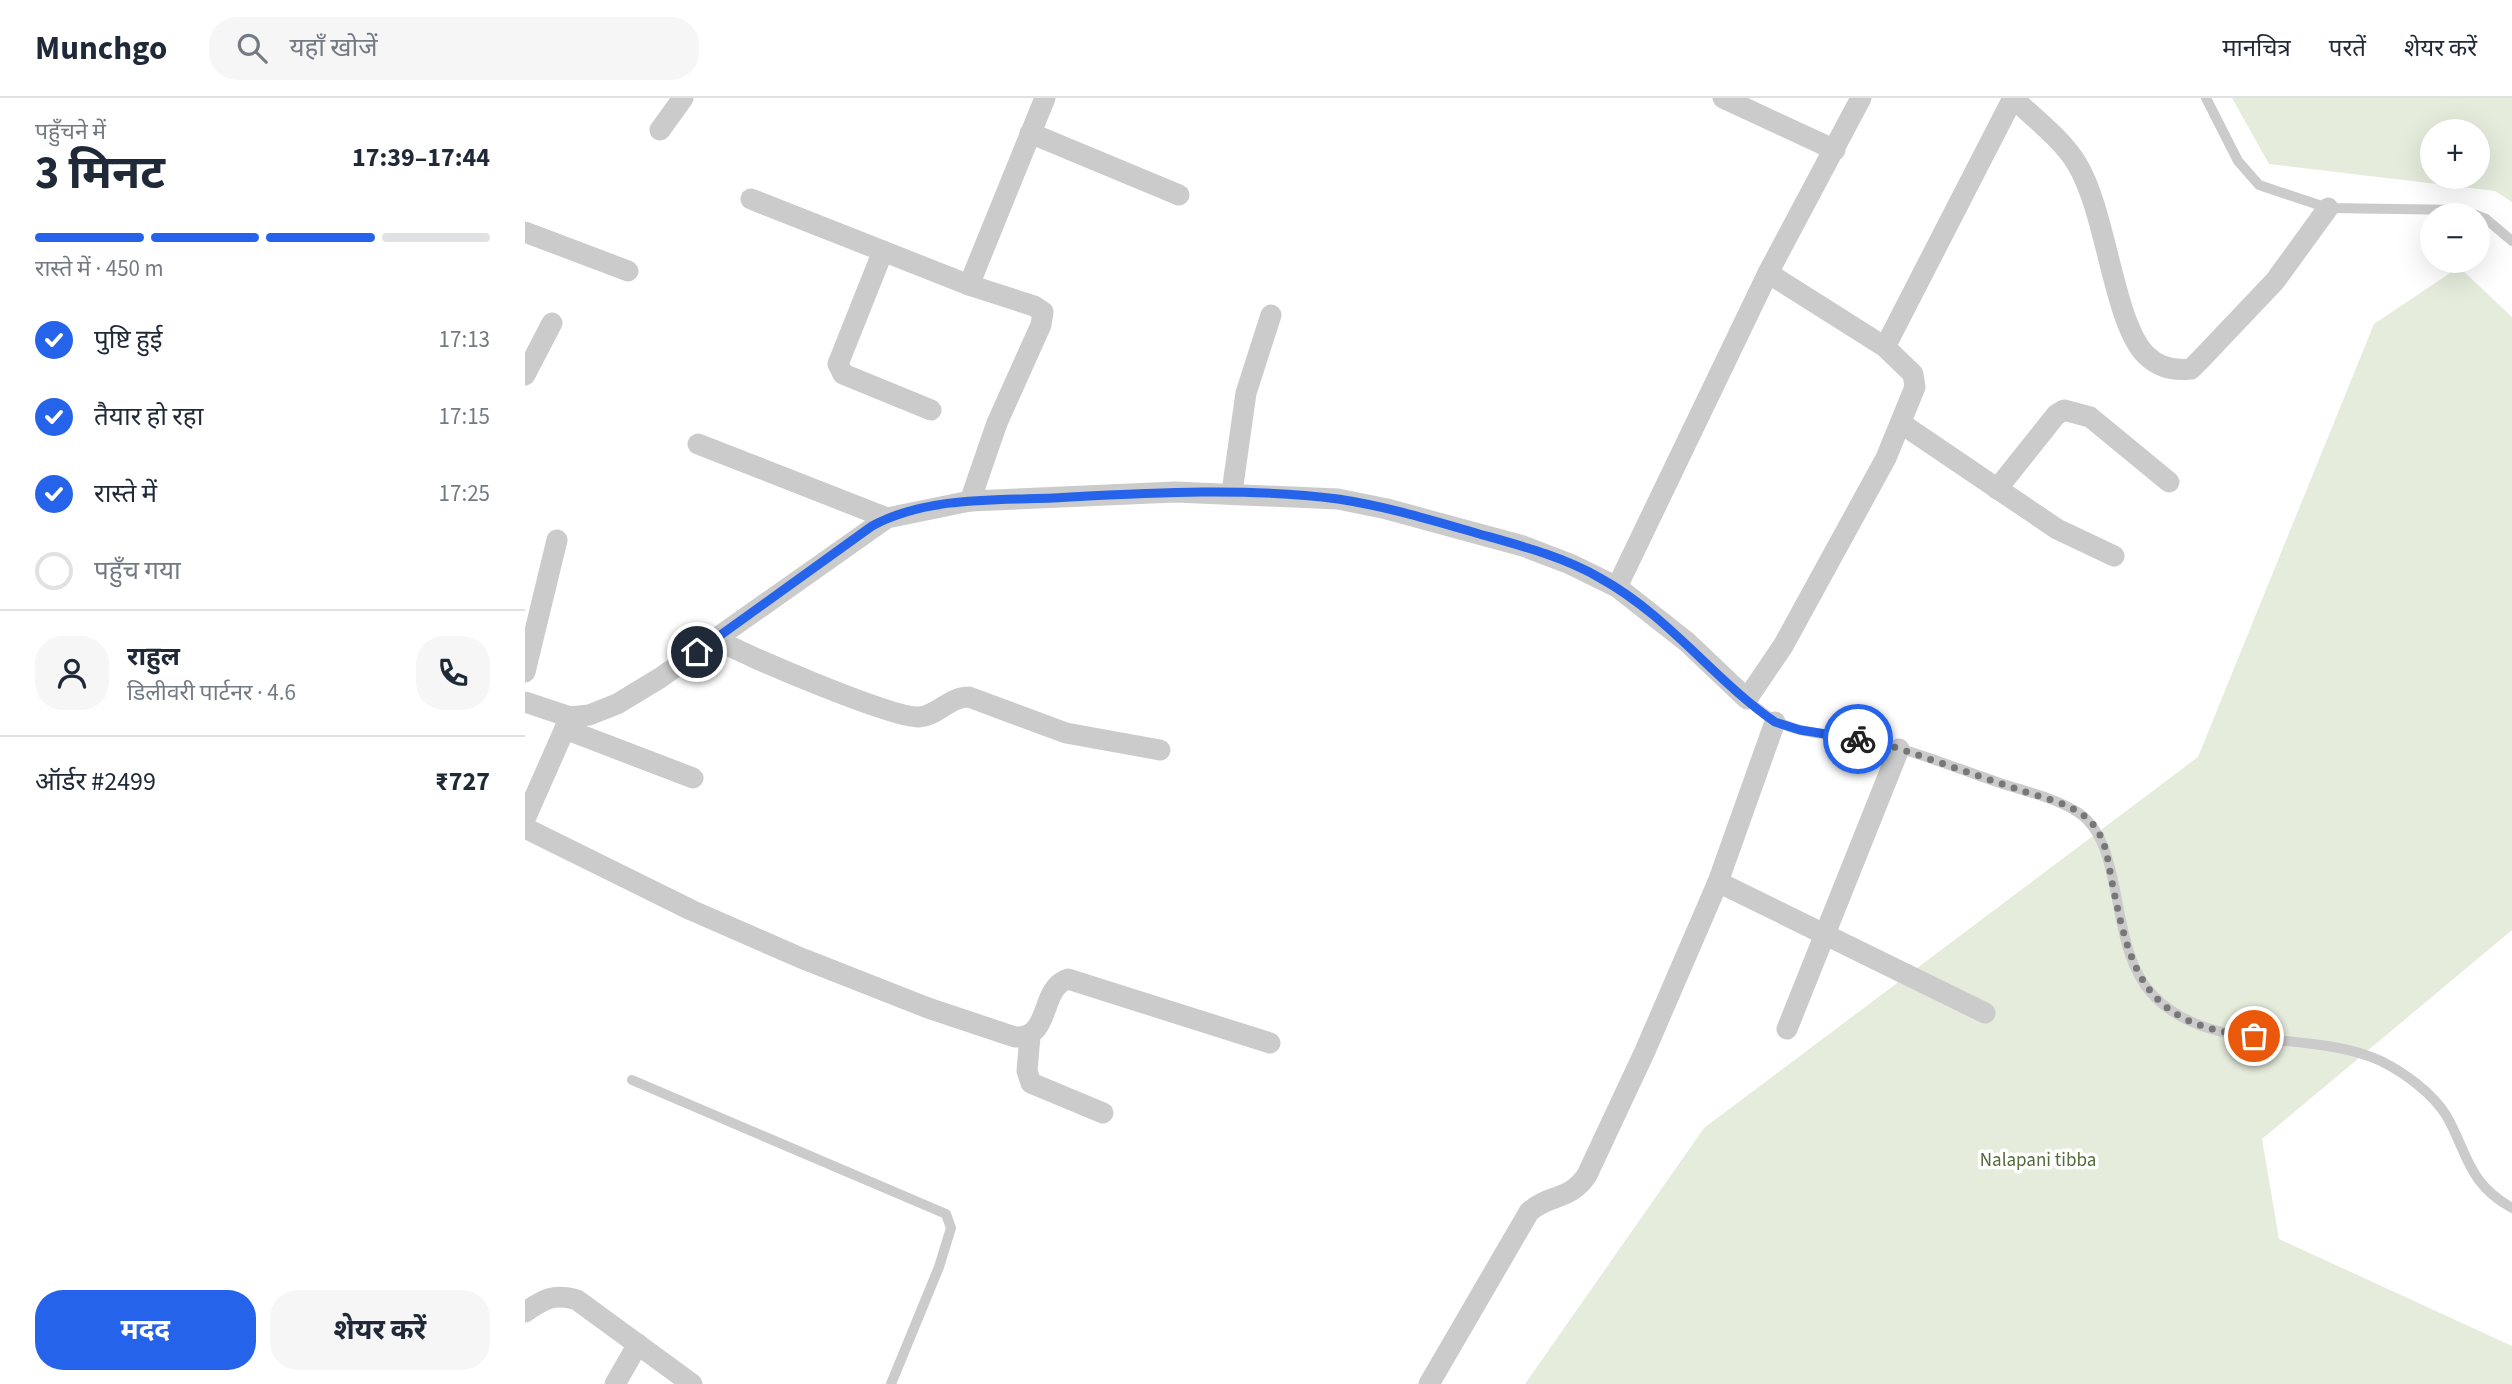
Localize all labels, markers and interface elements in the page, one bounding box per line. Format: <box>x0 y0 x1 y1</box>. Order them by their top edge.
search box <box>209 17 699 80</box>
text: Munchgo <box>35 25 167 72</box>
icon: search <box>233 29 271 67</box>
text: यहाँ खोजें <box>289 29 378 66</box>
text: मानचित्र <box>2222 31 2291 66</box>
text: परतें <box>2329 31 2366 66</box>
text: शेयर करें <box>2404 31 2477 66</box>
text: पहुँचने में <box>35 115 106 148</box>
map controls <box>2420 119 2490 273</box>
button: + <box>2420 119 2490 189</box>
text: 17:39–17:44 <box>352 139 490 176</box>
text: 3 मिनट <box>35 141 165 206</box>
button: − <box>2420 203 2490 273</box>
text: रास्ते में · 450 m <box>35 252 164 285</box>
icon: check <box>35 321 73 359</box>
text: पुष्टि हुई <box>94 321 162 358</box>
text: 17:13 <box>439 323 490 356</box>
icon: check <box>35 398 73 436</box>
text: तैयार हो रहा <box>94 398 203 435</box>
text: 17:15 <box>439 400 490 433</box>
icon: check <box>35 475 73 513</box>
text: रास्ते में <box>94 475 157 512</box>
text: 17:25 <box>439 477 490 510</box>
text: पहुँच गया <box>94 552 181 589</box>
pin <box>667 622 727 682</box>
icon: home <box>678 633 716 671</box>
button: person <box>35 636 109 710</box>
button: phone <box>416 636 490 710</box>
text: राहुल <box>127 638 180 675</box>
text: डिलीवरी पार्टनर · 4.6 <box>127 676 296 709</box>
courier <box>1823 704 1893 774</box>
icon: bike <box>1839 720 1877 758</box>
text: ऑर्डर #2499 <box>35 763 156 800</box>
text: ₹727 <box>435 763 490 800</box>
pin <box>2224 1006 2284 1066</box>
icon: bag <box>2235 1017 2273 1055</box>
park label: Nalapani tibba <box>1980 1147 2096 1174</box>
button: मदद <box>35 1290 256 1370</box>
button: शेयर करें <box>270 1290 490 1370</box>

